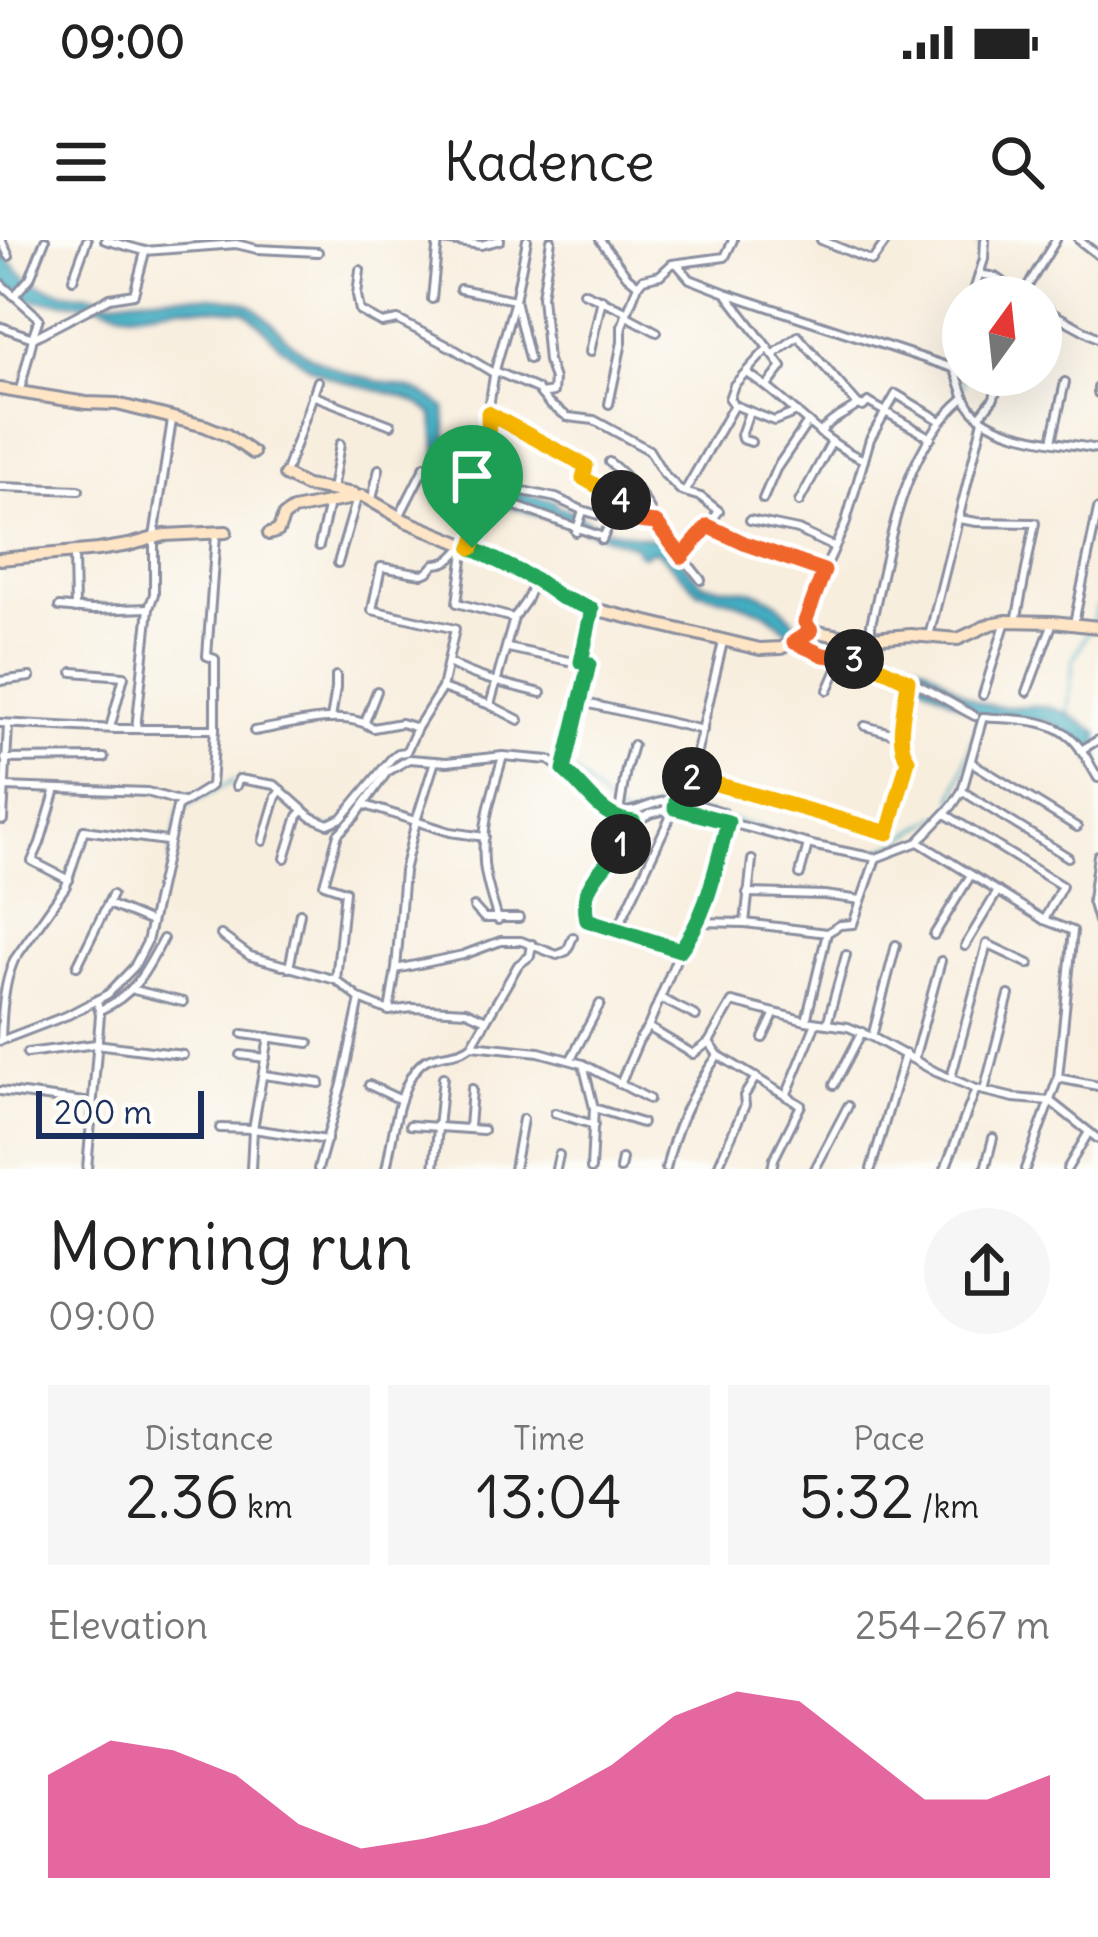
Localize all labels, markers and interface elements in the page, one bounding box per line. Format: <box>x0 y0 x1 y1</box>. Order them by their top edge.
text: 09:00 <box>60 14 185 70</box>
text: Kadence <box>443 128 655 196</box>
icon: menu <box>48 129 114 195</box>
icon: search <box>984 129 1050 195</box>
north arrow <box>942 276 1062 396</box>
map controls <box>942 276 1062 396</box>
pin <box>421 425 523 548</box>
icon: arrive <box>439 443 505 509</box>
pin: 4 <box>591 470 651 530</box>
text: 4 <box>611 479 631 521</box>
pin: 3 <box>824 629 884 689</box>
text: 3 <box>845 638 863 680</box>
pin: 2 <box>662 747 722 807</box>
text: 2 <box>683 756 701 798</box>
pin: 1 <box>591 814 651 874</box>
text: 1 <box>614 823 628 865</box>
scale bar <box>36 1085 204 1138</box>
text: 200 m <box>54 1091 152 1133</box>
text: Morning run <box>48 1205 412 1288</box>
button: share <box>924 1208 1050 1334</box>
text: 09:00 <box>48 1292 156 1341</box>
text: Distance <box>145 1417 273 1459</box>
text: Time <box>513 1417 585 1459</box>
text: Pace <box>853 1417 925 1459</box>
text: 2.36 <box>125 1459 239 1534</box>
text: 13:04 <box>476 1459 622 1534</box>
text: 5:32 <box>799 1459 914 1534</box>
text: km <box>239 1485 293 1527</box>
text: /km <box>914 1485 979 1527</box>
text: Elevation <box>48 1601 208 1650</box>
text: 254–267 m <box>855 1601 1050 1650</box>

